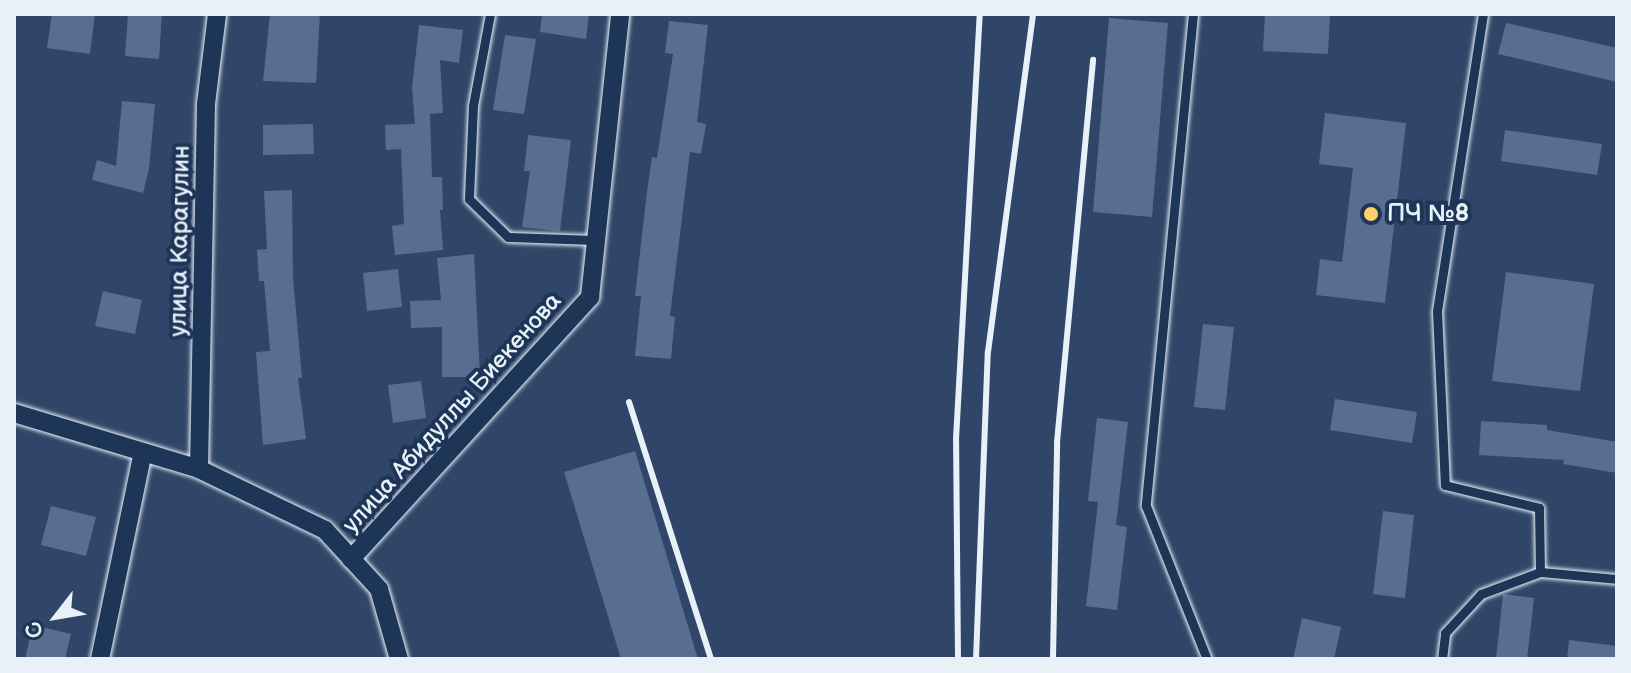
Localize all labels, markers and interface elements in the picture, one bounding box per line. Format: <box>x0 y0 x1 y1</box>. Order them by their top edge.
street label: улица Карагулин <box>164 145 196 337</box>
place label: ПЧ №8 <box>1387 200 1469 228</box>
marker: ПЧ №8 <box>1362 205 1380 223</box>
street label: улица Абидуллы Биекенова <box>337 287 567 539</box>
north arrow <box>16 577 96 657</box>
text: С <box>19 616 51 643</box>

